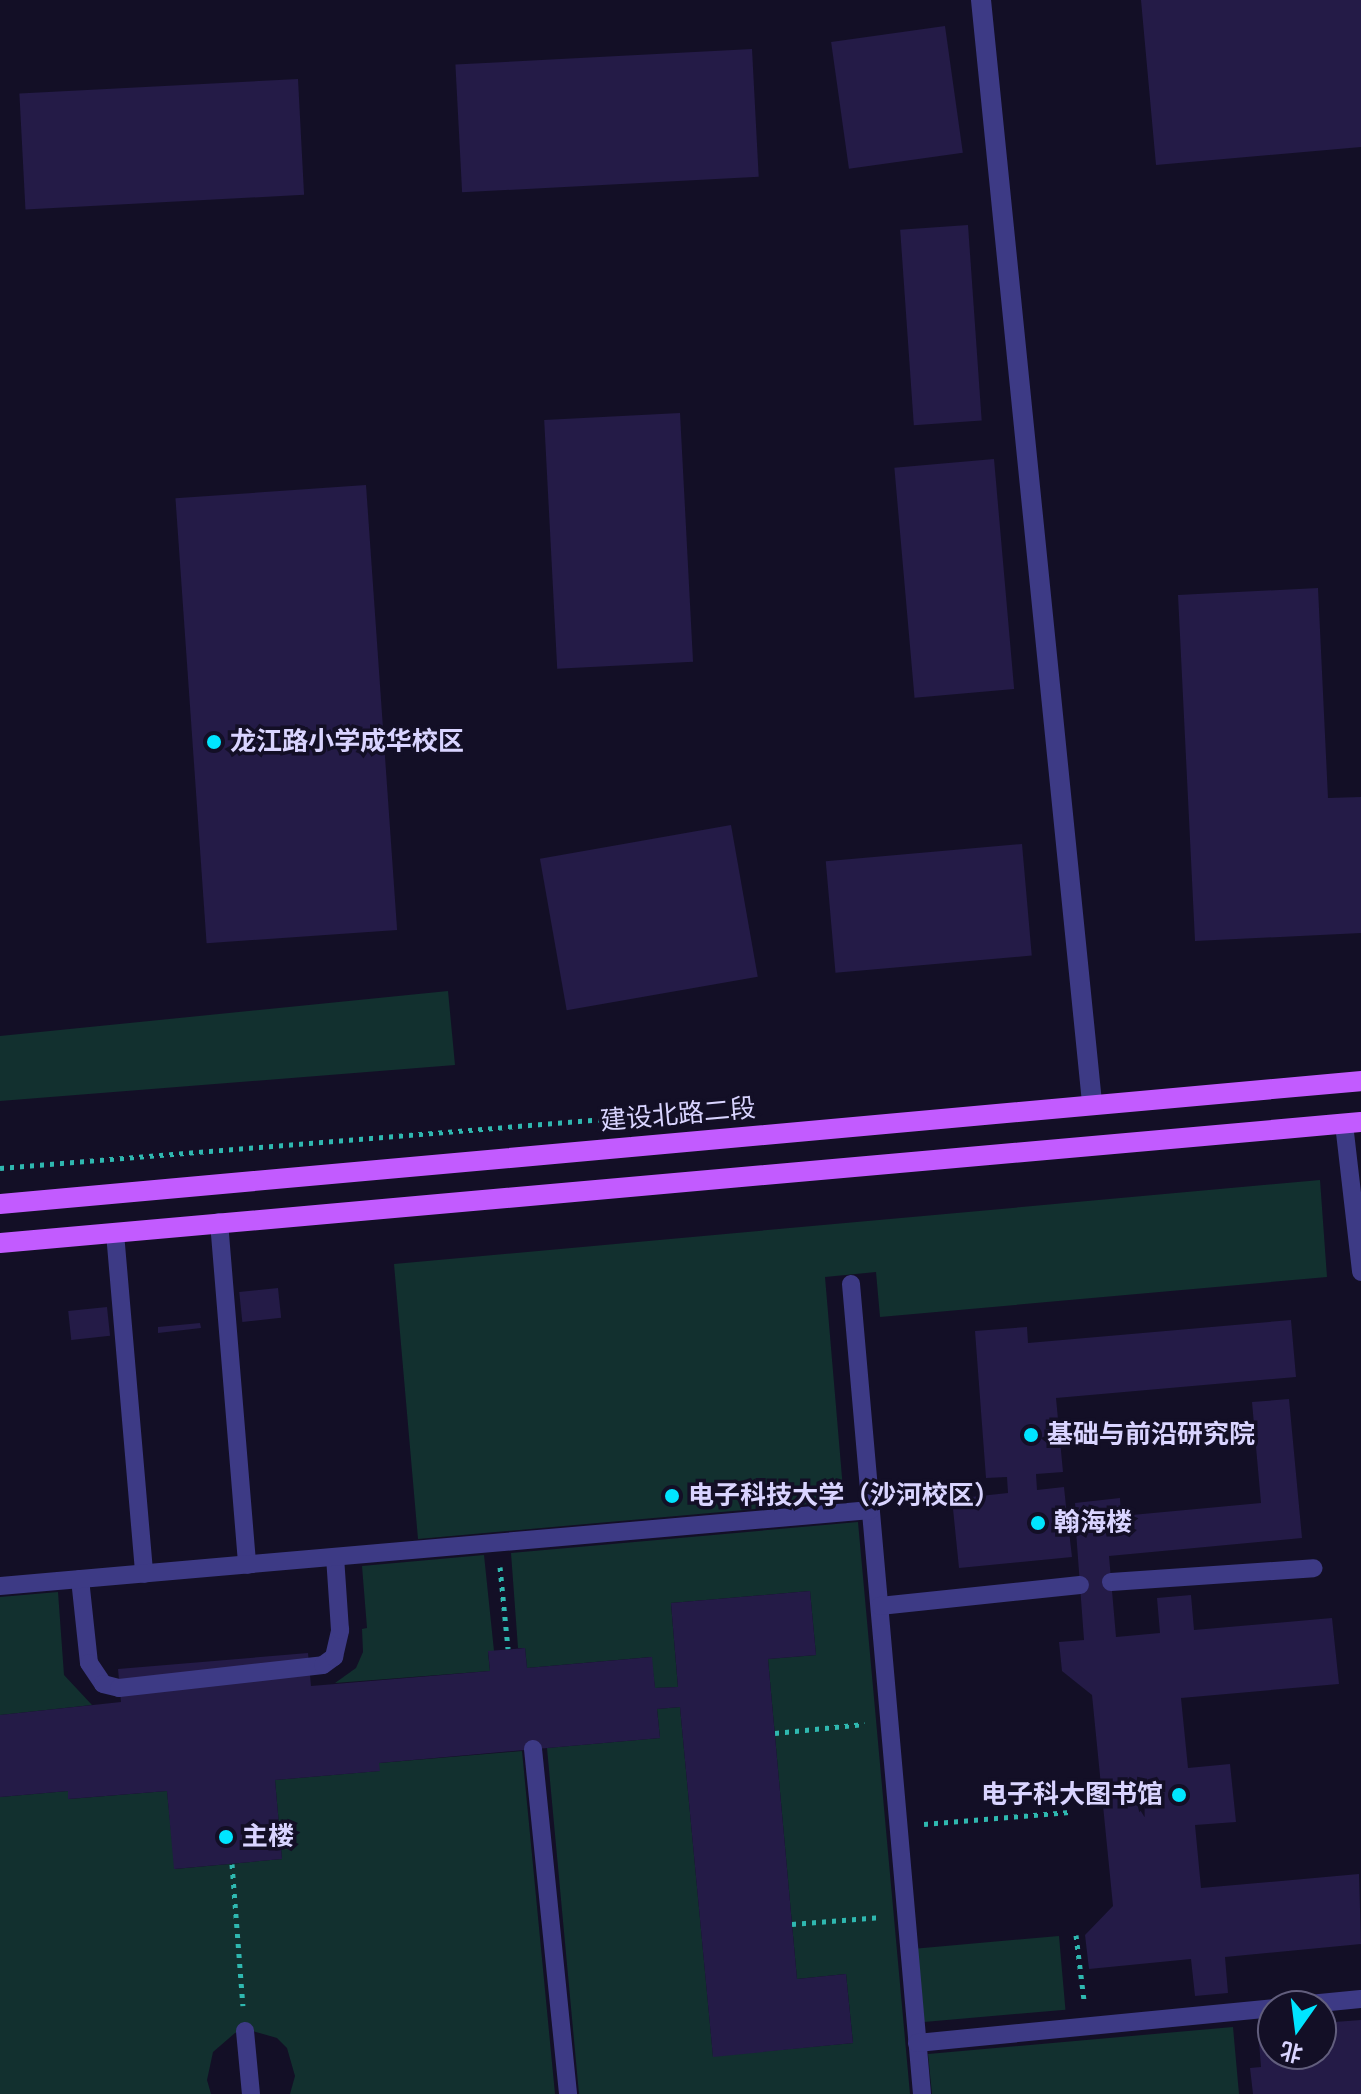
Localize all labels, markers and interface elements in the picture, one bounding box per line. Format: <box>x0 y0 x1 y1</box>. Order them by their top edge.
place label: 龙江路小学成华校区 <box>230 726 464 758</box>
marker: 龙江路小学成华校区 <box>205 733 223 751</box>
street label: 建设北路二段 <box>599 1093 757 1137</box>
place label: 基础与前沿研究院 <box>1047 1419 1255 1451</box>
marker: 基础与前沿研究院 <box>1022 1426 1040 1444</box>
place label: 电子科技大学（沙河校区） <box>688 1480 1000 1512</box>
marker: 电子科技大学（沙河校区） <box>663 1487 681 1505</box>
place label: 翰海楼 <box>1054 1507 1132 1539</box>
marker: 翰海楼 <box>1029 1514 1047 1532</box>
place label: 电子科大图书馆 <box>981 1779 1163 1811</box>
marker: 电子科大图书馆 <box>1170 1786 1188 1804</box>
place label: 主楼 <box>242 1821 294 1853</box>
marker: 主楼 <box>217 1828 235 1846</box>
north arrow <box>1257 1990 1337 2070</box>
text: 北 <box>1278 2036 1306 2068</box>

